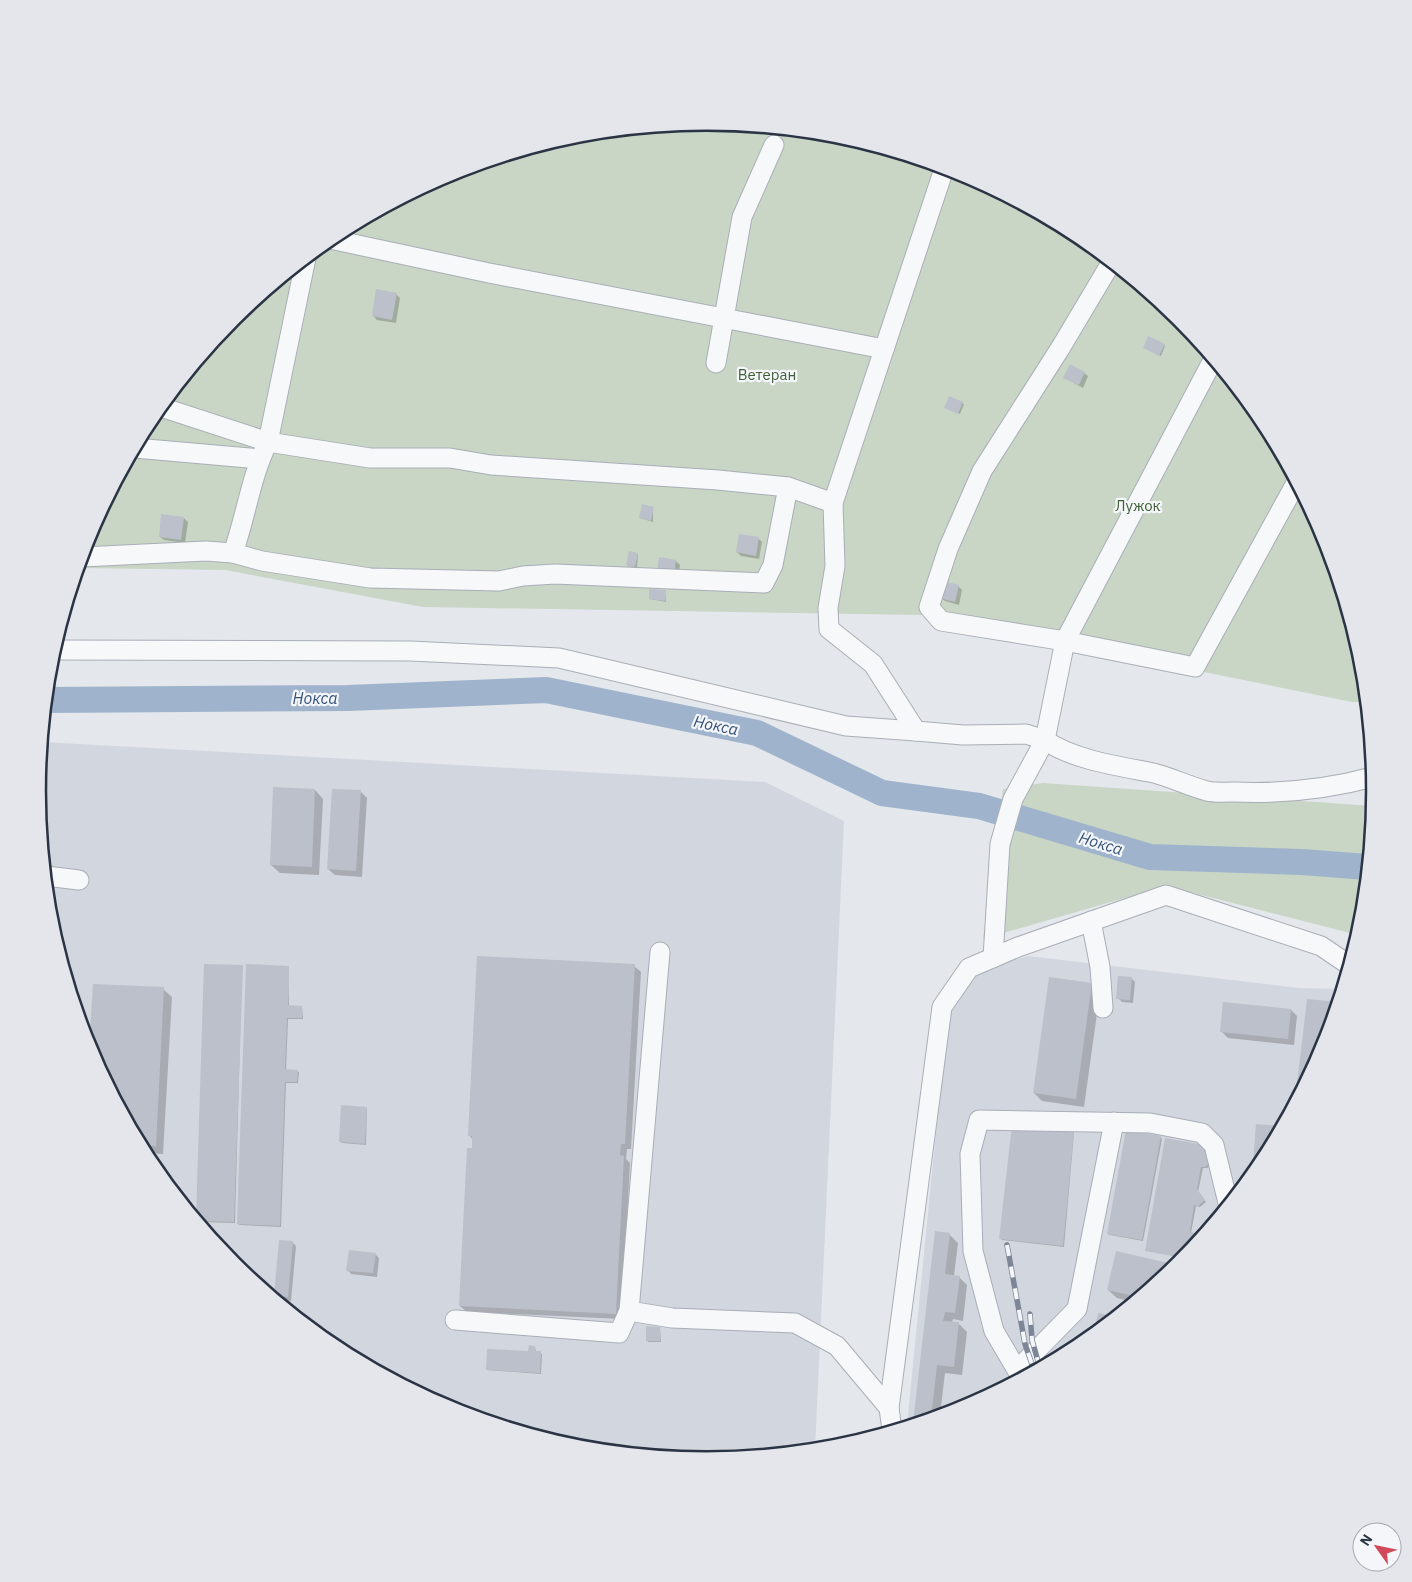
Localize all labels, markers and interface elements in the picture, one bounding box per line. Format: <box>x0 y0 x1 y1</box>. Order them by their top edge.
park label: Ветеран <box>738 365 796 384</box>
park label: Лужок <box>1115 496 1161 515</box>
water label: Нокса <box>293 688 337 708</box>
water label: Нокса <box>692 711 740 739</box>
water label: Нокса <box>1077 827 1125 859</box>
north arrow <box>1352 1522 1402 1572</box>
text: N <box>1356 1531 1376 1549</box>

